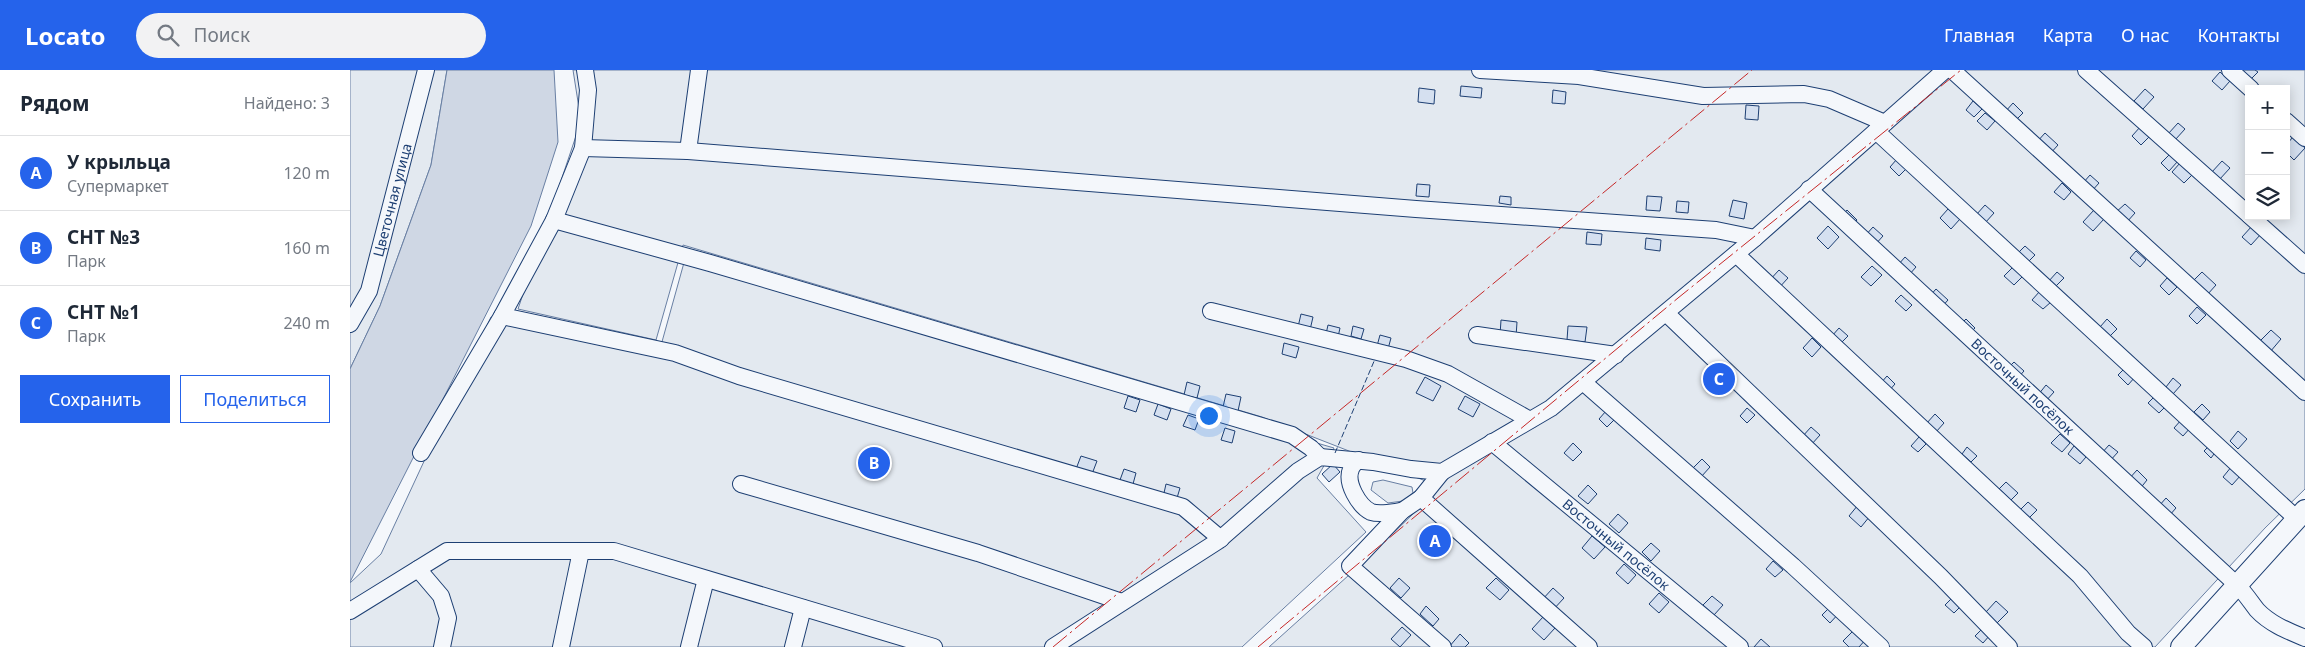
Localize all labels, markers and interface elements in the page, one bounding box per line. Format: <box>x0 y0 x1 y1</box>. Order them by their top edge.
search box <box>136 13 486 58</box>
text: Locato <box>25 19 106 52</box>
icon: search <box>154 21 182 49</box>
text: Поиск <box>194 22 250 48</box>
text: Главная <box>1944 23 2015 47</box>
text: Карта <box>2043 23 2093 47</box>
text: О нас <box>2121 23 2169 47</box>
text: Контакты <box>2197 23 2280 47</box>
map controls <box>2245 85 2290 220</box>
button: + <box>2245 85 2290 130</box>
text: Рядом <box>20 89 90 117</box>
text: Найдено: 3 <box>244 92 330 114</box>
button: − <box>2245 130 2290 175</box>
street label: Цветочная улица <box>368 141 416 259</box>
text: У крыльца <box>67 149 171 175</box>
text: A <box>30 162 42 184</box>
text: 120 m <box>283 162 330 184</box>
text: Супермаркет <box>67 175 169 197</box>
button: layers <box>2245 175 2290 220</box>
text: СНТ №3 <box>67 224 140 250</box>
text: B <box>31 237 41 259</box>
text: 160 m <box>283 237 330 259</box>
text: Парк <box>67 250 106 272</box>
text: СНТ №1 <box>67 299 140 325</box>
text: C <box>31 312 41 334</box>
text: 240 m <box>283 312 330 334</box>
text: Парк <box>67 325 106 347</box>
street label: Восточный посёлок <box>1967 334 2079 439</box>
pin: C <box>1703 360 1735 398</box>
button: Сохранить <box>20 375 170 423</box>
button: Поделиться <box>180 375 330 423</box>
your location <box>1196 403 1222 429</box>
pin: B <box>858 444 890 482</box>
street label: Восточный посёлок <box>1559 494 1675 595</box>
pin: A <box>1419 522 1451 560</box>

